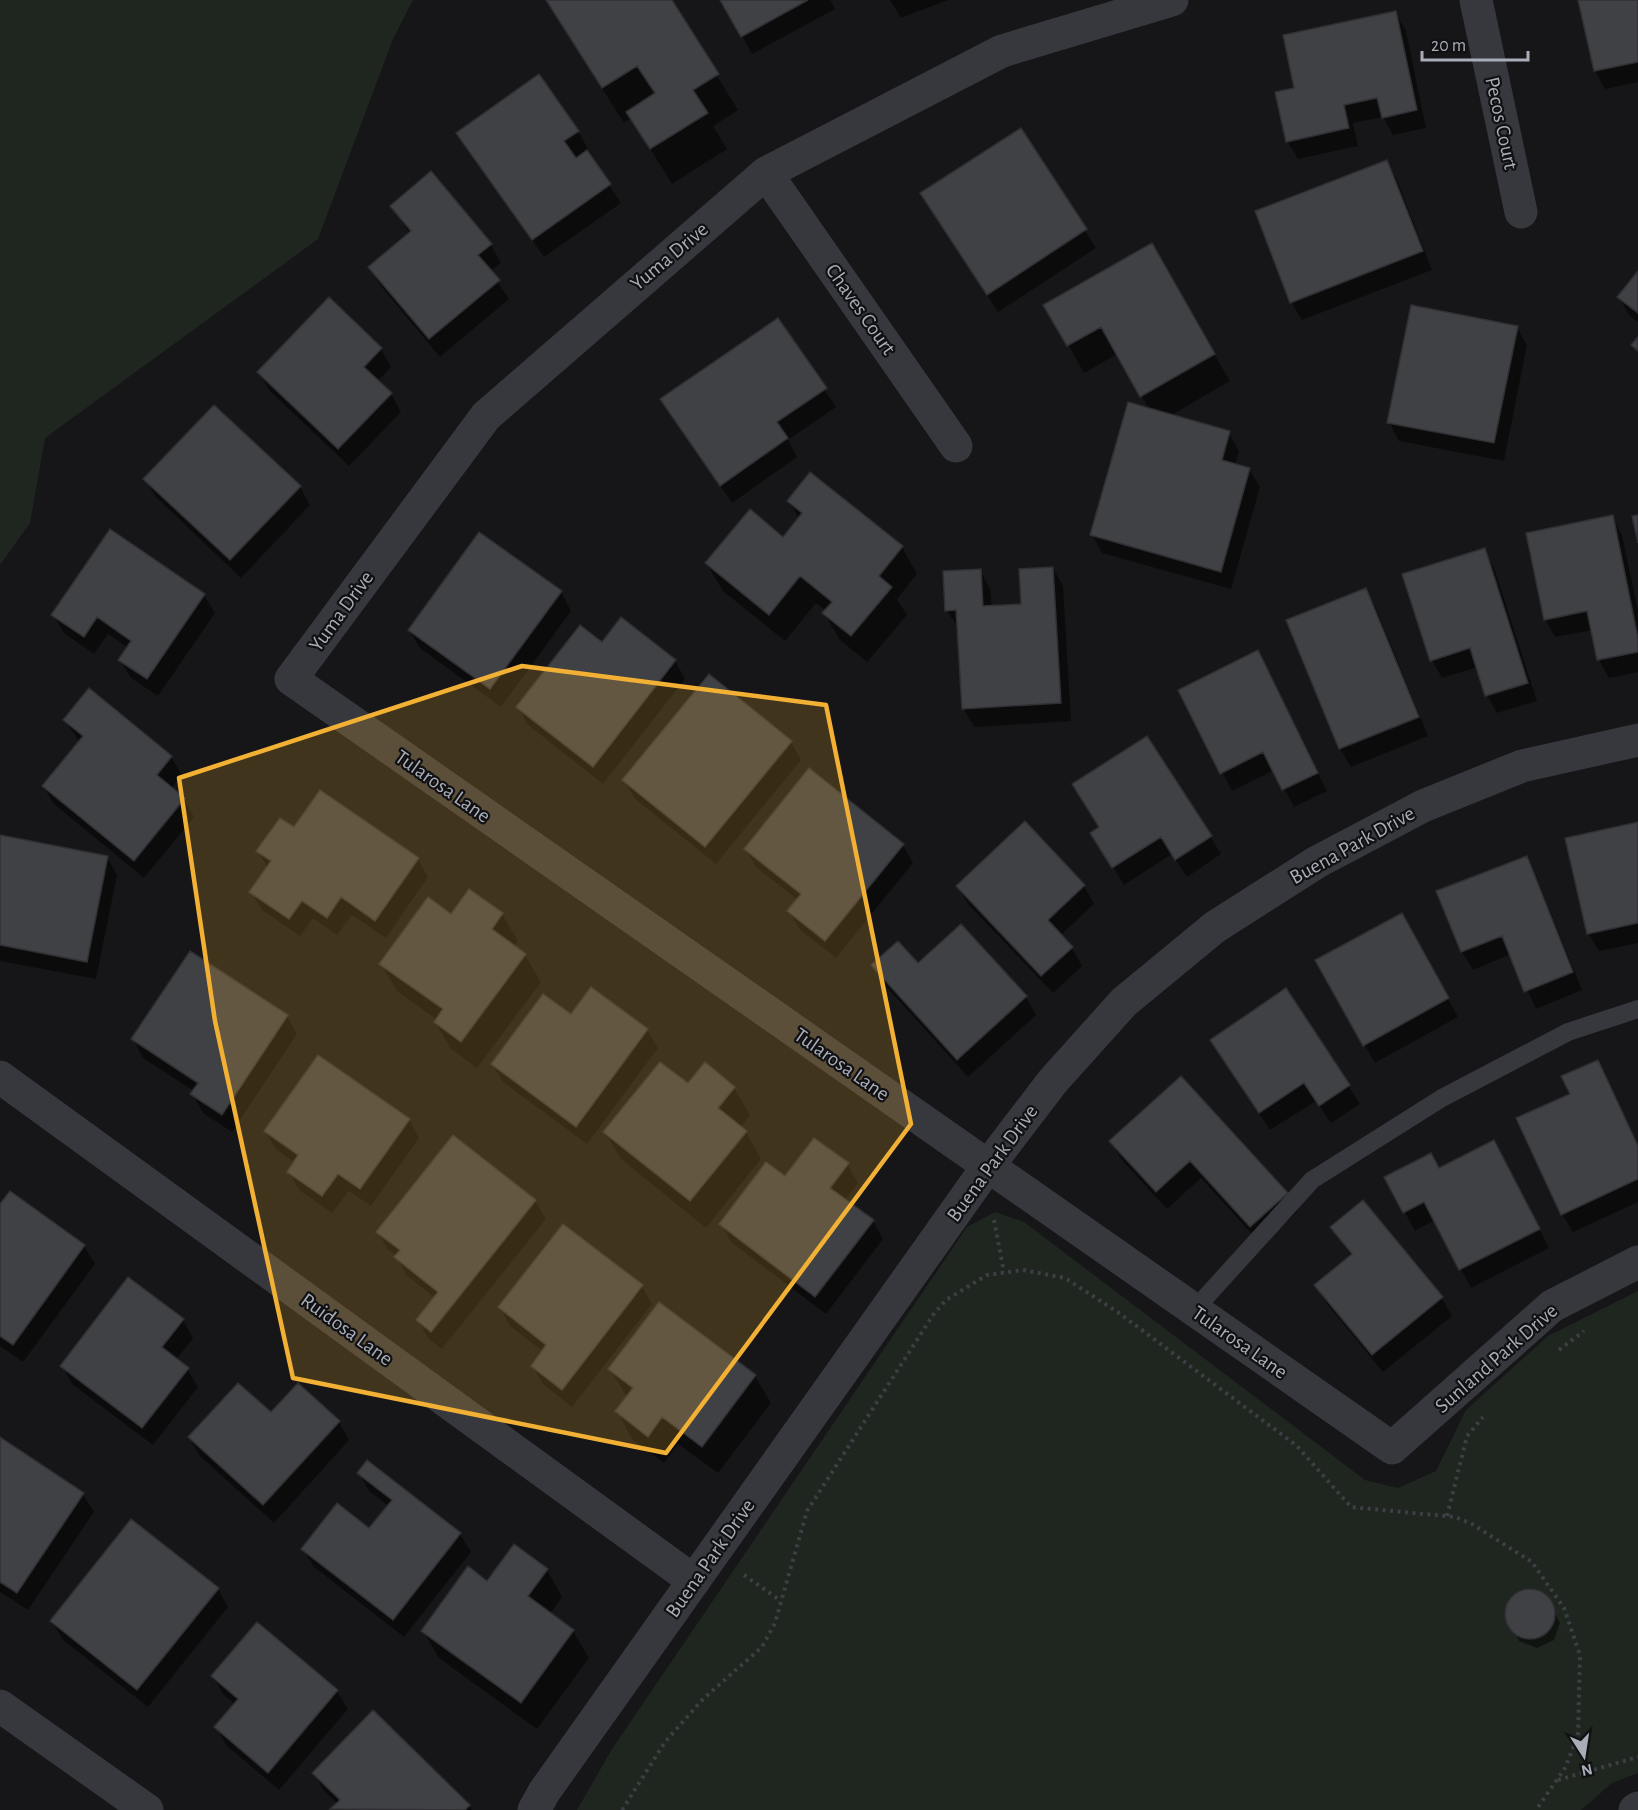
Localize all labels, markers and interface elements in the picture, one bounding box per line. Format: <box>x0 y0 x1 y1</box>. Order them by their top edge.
scale bar <box>1422 24 1528 62</box>
text: 20 m <box>1431 37 1466 55</box>
street label: Pecos Court <box>1481 75 1522 172</box>
street label: Yuma Drive <box>627 218 712 295</box>
street label: Chaves Court <box>822 260 900 359</box>
street label: Yuma Drive <box>305 567 377 655</box>
street label: Tularosa Lane <box>391 746 494 827</box>
street label: Buena Park Drive <box>1286 803 1418 888</box>
street label: Tularosa Lane <box>790 1024 893 1105</box>
street label: Buena Park Drive <box>943 1101 1042 1226</box>
street label: Ruidosa Lane <box>297 1289 397 1370</box>
street label: Sunland Park Drive <box>1431 1300 1562 1417</box>
street label: Tularosa Lane <box>1188 1302 1291 1383</box>
street label: Buena Park Drive <box>662 1495 759 1621</box>
north arrow <box>1554 1726 1614 1786</box>
text: N <box>1580 1761 1594 1779</box>

